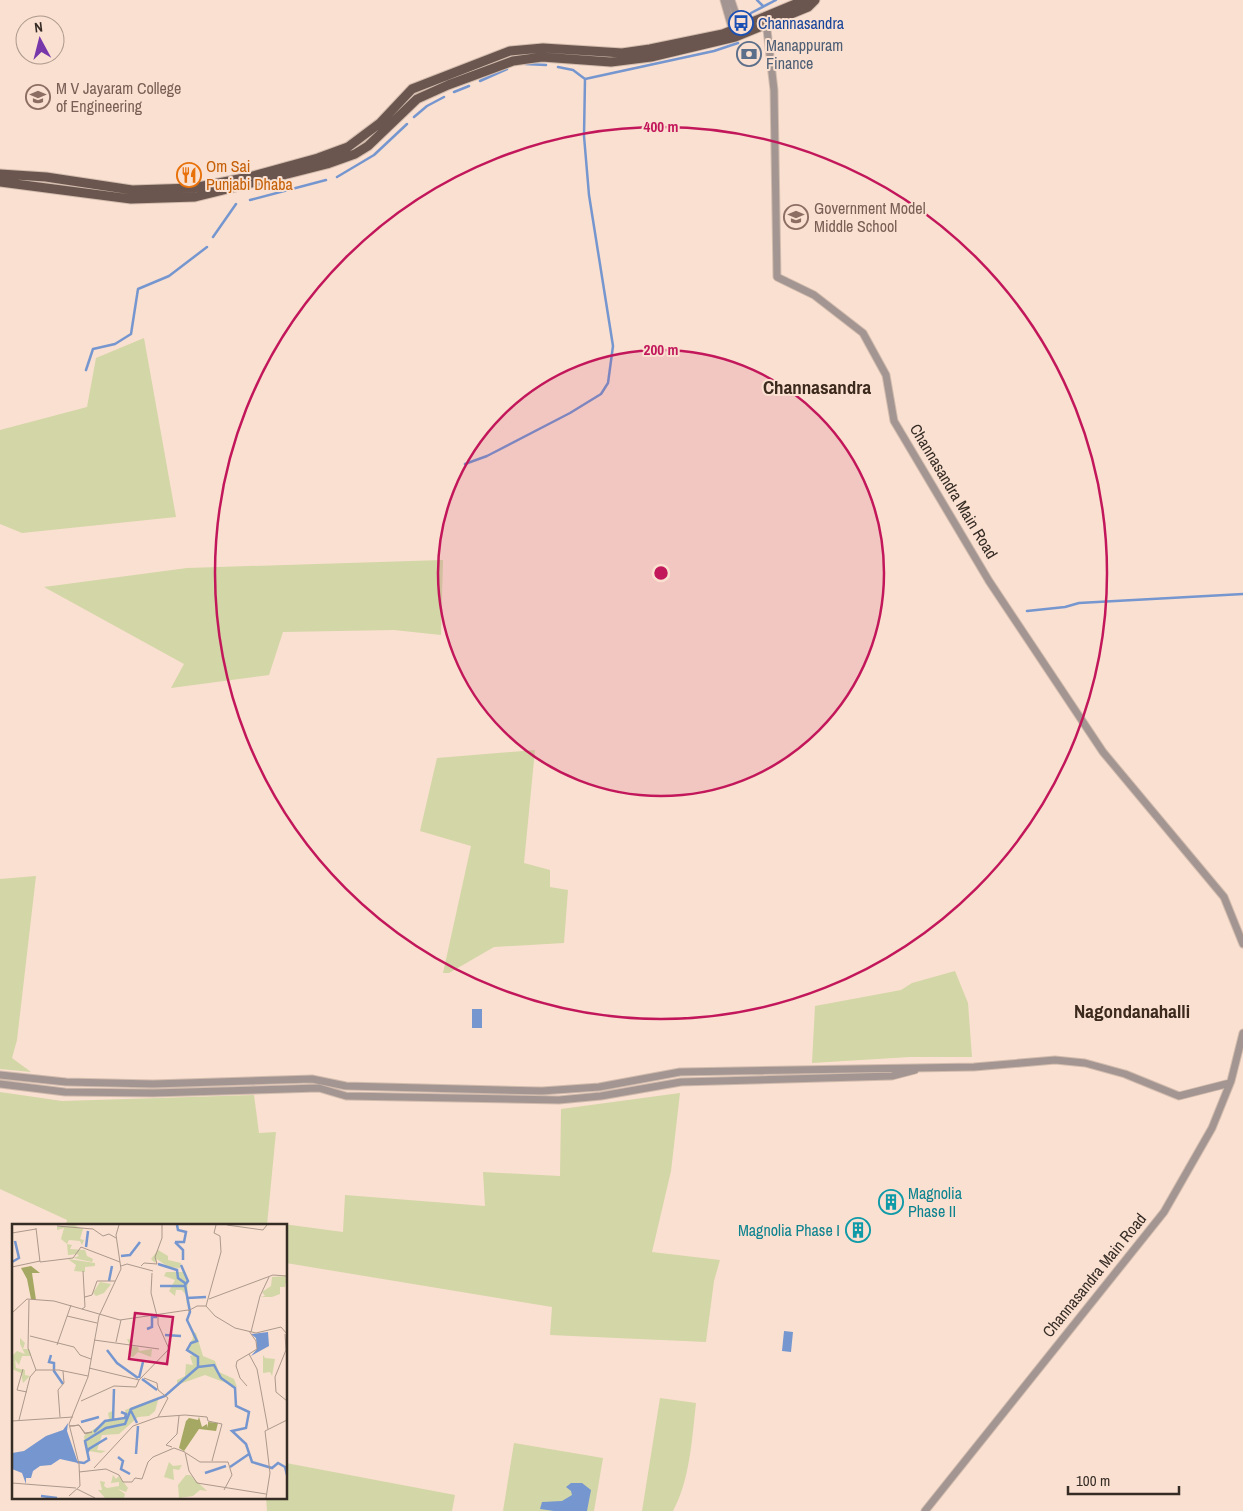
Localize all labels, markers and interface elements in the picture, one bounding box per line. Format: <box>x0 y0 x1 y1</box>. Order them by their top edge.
bus stop icon: Channasandra <box>728 10 754 36</box>
place label: Channasandra <box>758 12 845 34</box>
north arrow <box>15 15 65 65</box>
text: N <box>33 18 44 37</box>
place label: Manappuram Finance <box>766 34 843 74</box>
bank icon: Manappuram Finance <box>736 41 762 67</box>
place label: M V Jayaram College of Engineering <box>56 77 181 117</box>
school or university icon: M V Jayaram College of Engineering <box>25 84 51 110</box>
text: 400 m <box>644 116 678 137</box>
place label: Om Sai Punjabi Dhaba <box>206 155 294 195</box>
restaurant icon: Om Sai Punjabi Dhaba <box>176 162 202 188</box>
place label: Government Model Middle School <box>814 197 926 237</box>
school or university icon: Government Model Middle School <box>783 204 809 230</box>
text: 200 m <box>644 339 678 360</box>
district label: Channasandra <box>763 374 871 400</box>
street label: Channasandra Main Road <box>905 419 1003 563</box>
centre of rings <box>652 564 670 582</box>
district label: Nagondanahalli <box>1074 998 1190 1024</box>
place label: Magnolia Phase II <box>908 1182 963 1222</box>
building icon: Magnolia Phase II <box>878 1189 904 1215</box>
street label: Channasandra Main Road <box>1037 1208 1151 1342</box>
building icon: Magnolia Phase I <box>845 1217 871 1243</box>
place label: Magnolia Phase I <box>738 1219 840 1241</box>
inset map <box>12 1224 288 1498</box>
scale bar <box>1068 1464 1179 1496</box>
text: 100 m <box>1076 1470 1110 1491</box>

